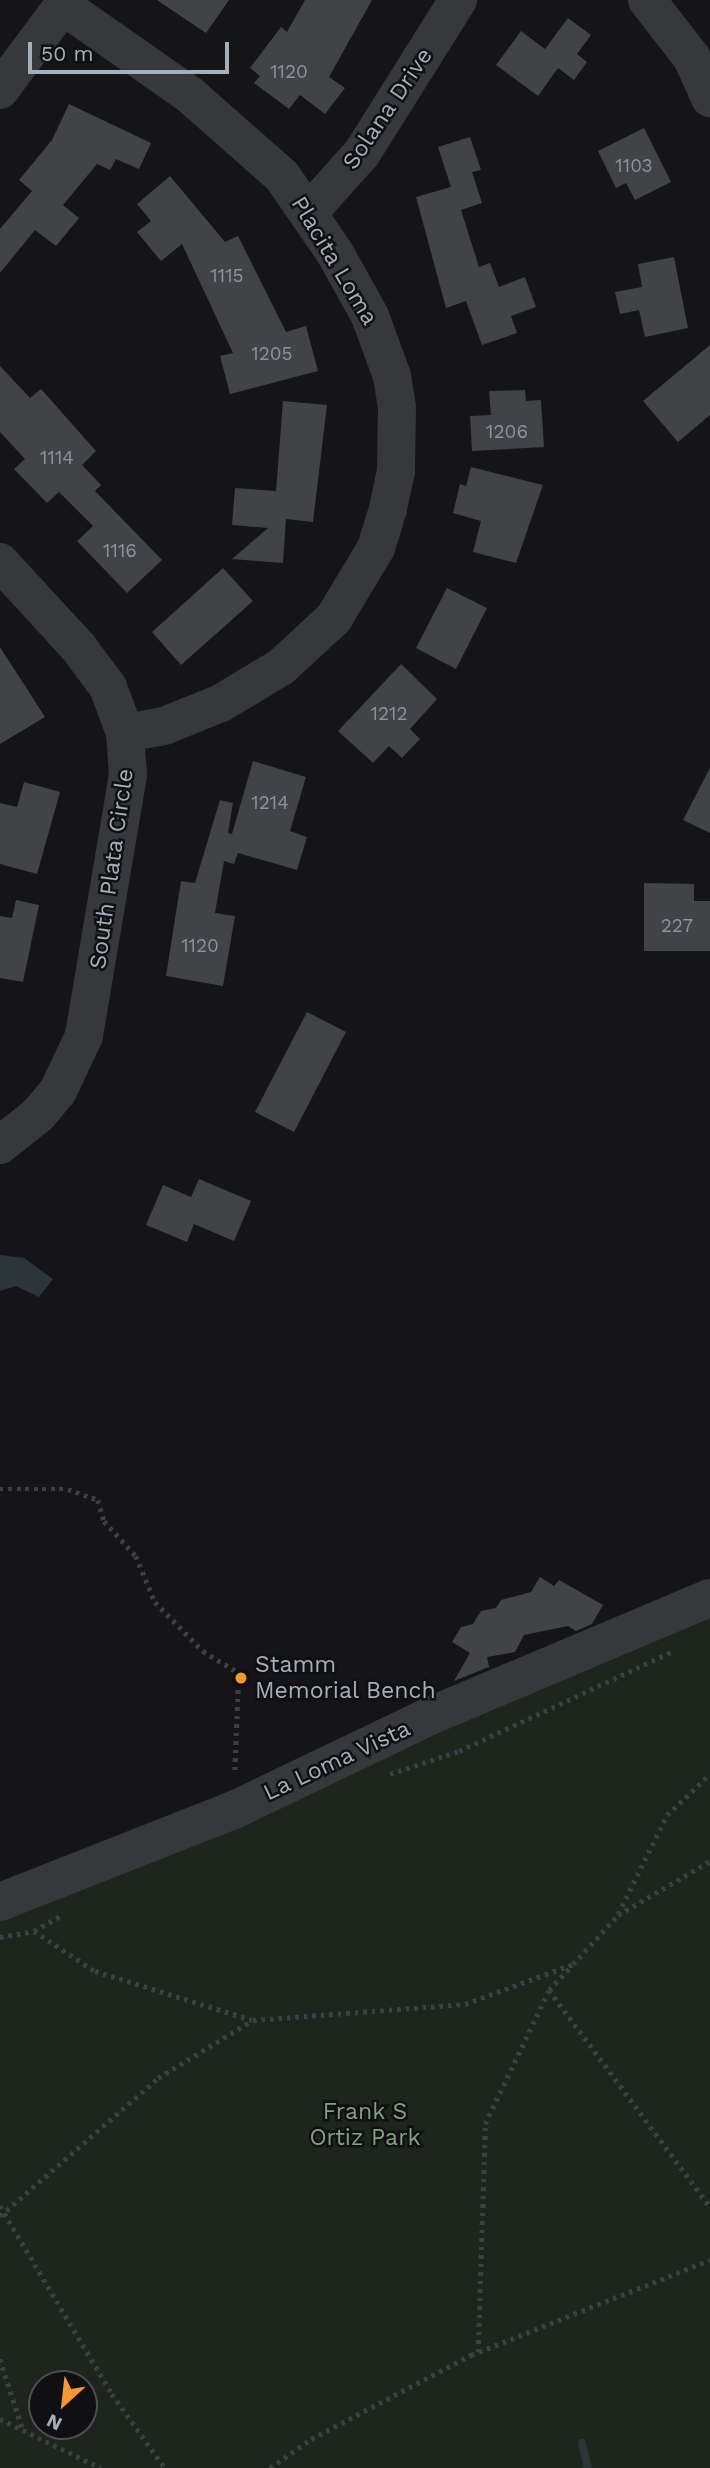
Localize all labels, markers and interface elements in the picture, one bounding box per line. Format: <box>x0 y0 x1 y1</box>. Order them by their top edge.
scale bar <box>32 28 233 72</box>
text: 50 m <box>41 41 93 66</box>
street label: Solana Drive <box>337 43 439 175</box>
house number: 1120 <box>270 61 308 83</box>
house number: 1103 <box>615 155 653 177</box>
street label: Placita Loma <box>285 191 383 331</box>
house number: 1115 <box>210 265 244 287</box>
house number: 1205 <box>251 343 293 365</box>
house number: 1206 <box>486 421 528 443</box>
house number: 1114 <box>40 447 74 469</box>
house number: 1116 <box>103 540 137 562</box>
house number: 1212 <box>371 703 407 725</box>
street label: South Plata Circle <box>84 767 140 971</box>
house number: 1214 <box>251 792 289 814</box>
house number: 227 <box>661 915 693 937</box>
house number: 1120 <box>181 935 219 957</box>
place label: Stamm Memorial Bench <box>255 1651 436 1705</box>
marker: Stamm Memorial Bench <box>233 1670 249 1686</box>
street label: La Loma Vista <box>258 1715 416 1807</box>
park label: Frank S Ortiz Park <box>309 2098 421 2152</box>
north arrow <box>28 2370 98 2440</box>
text: N <box>43 2409 66 2436</box>

